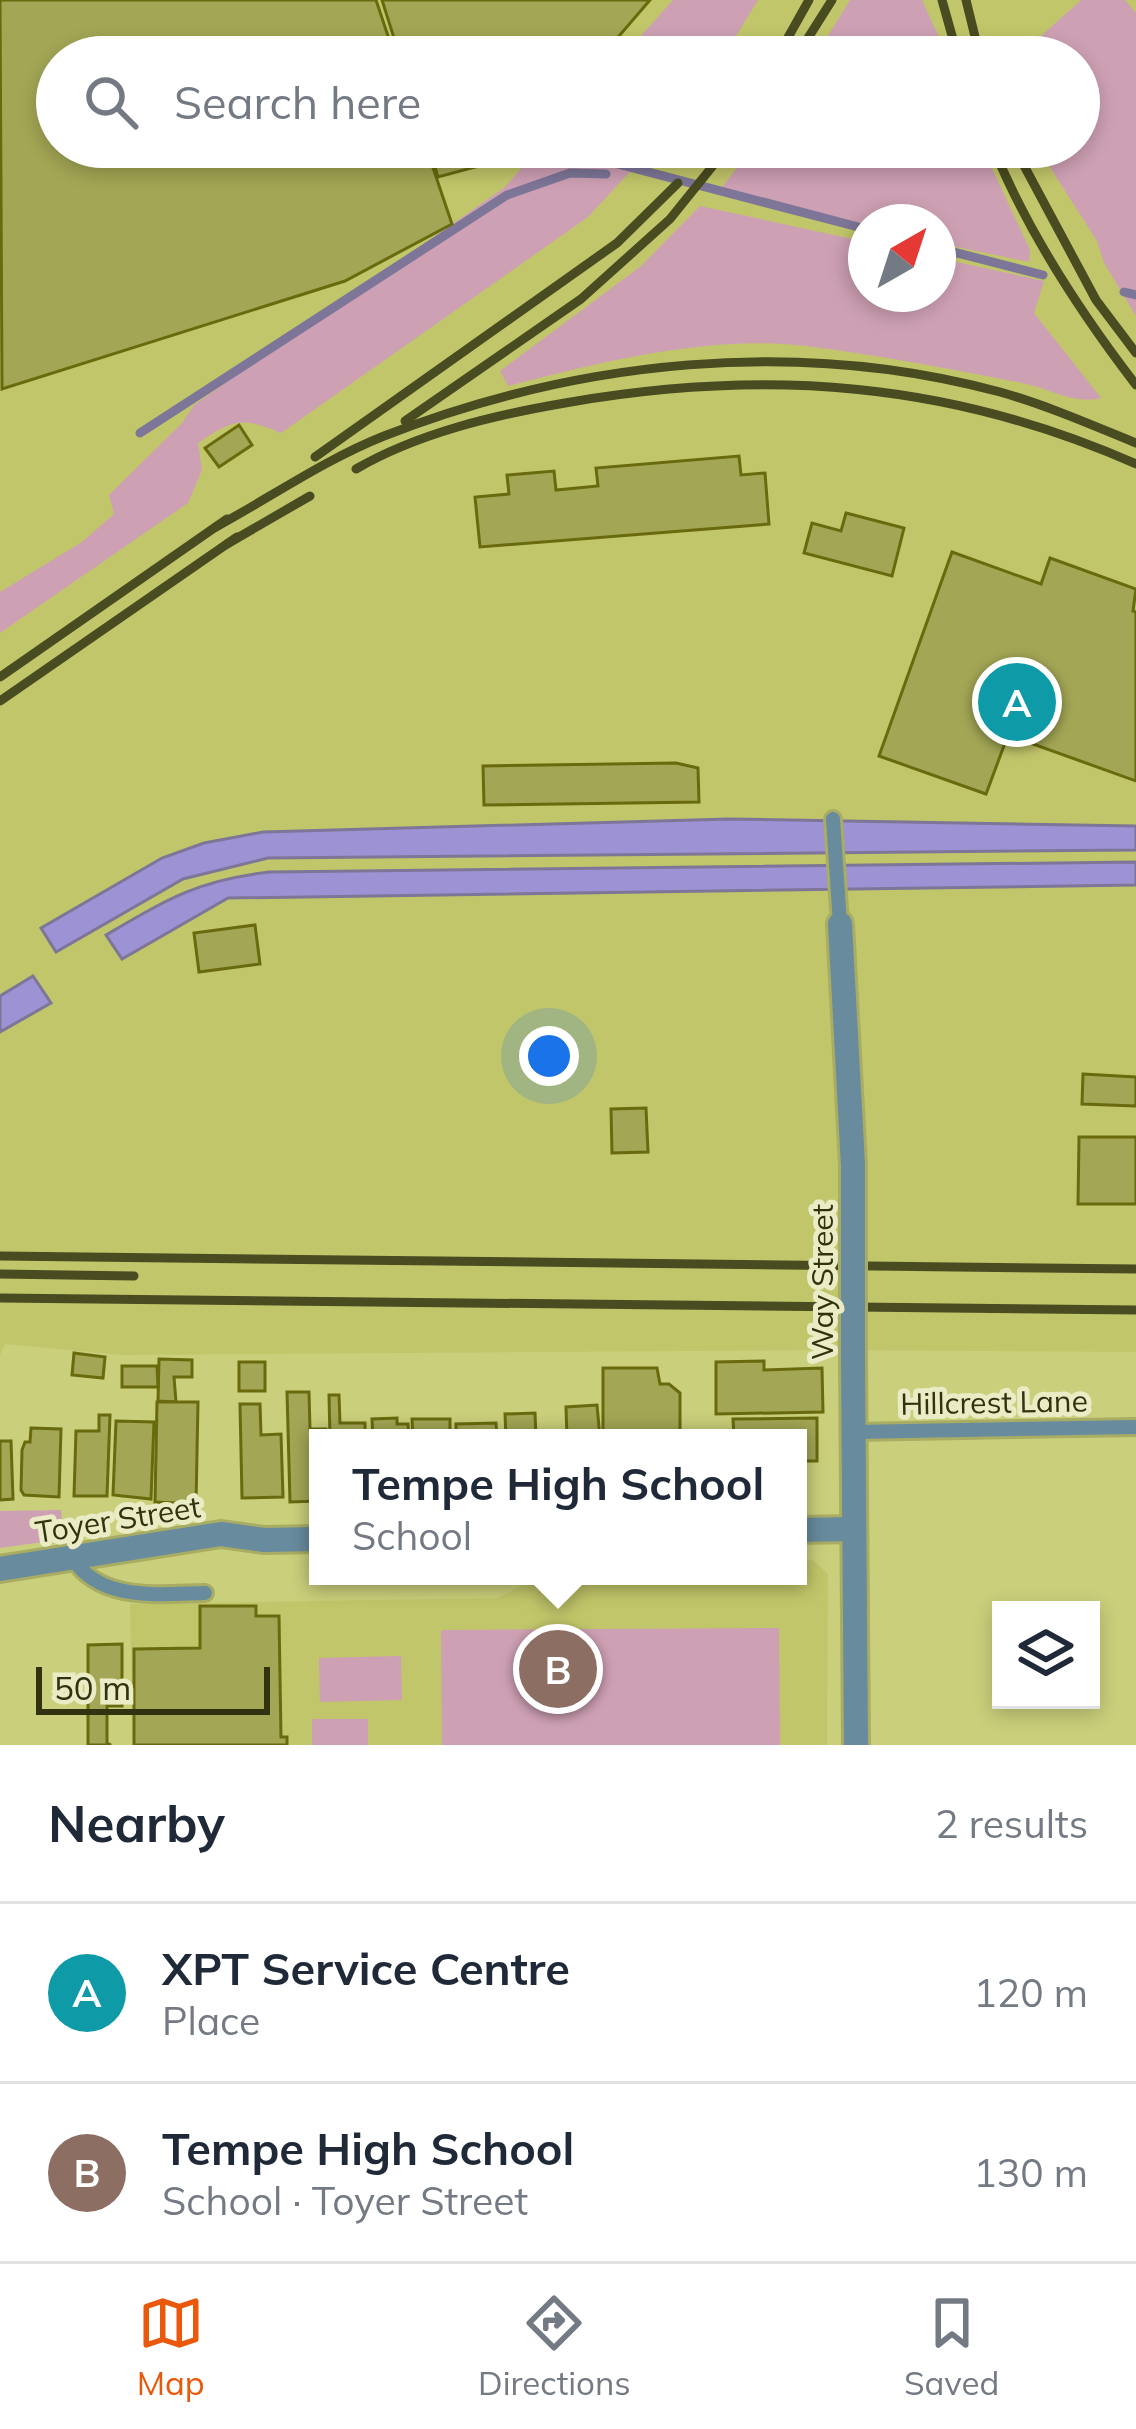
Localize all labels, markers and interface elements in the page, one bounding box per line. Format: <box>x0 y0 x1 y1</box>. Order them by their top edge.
search box <box>36 36 1100 168</box>
icon: search <box>78 69 144 135</box>
text: Search here <box>174 74 421 130</box>
north arrow <box>848 204 956 312</box>
pin: A <box>978 657 1056 747</box>
your location <box>519 1026 579 1086</box>
street label: Way Street <box>803 1204 841 1360</box>
street label: Hillcrest Lane <box>900 1381 1088 1423</box>
popup <box>309 1429 807 1585</box>
text: Tempe High School <box>352 1455 764 1511</box>
street label: Toyer Street <box>33 1487 203 1551</box>
text: School <box>352 1511 472 1560</box>
map controls <box>992 1601 1100 1709</box>
button: layers <box>992 1601 1100 1709</box>
pin: B <box>519 1624 597 1714</box>
scale bar <box>36 1661 270 1714</box>
text: 50 m <box>54 1667 131 1708</box>
text: Nearby <box>48 1791 225 1855</box>
text: 2 results <box>935 1799 1088 1848</box>
text: XPT Service Centre <box>162 1940 570 1996</box>
text: A <box>72 1968 102 2017</box>
text: 120 m <box>973 1968 1088 2017</box>
text: Place <box>162 1996 260 2045</box>
text: Tempe High School <box>162 2120 574 2176</box>
text: B <box>74 2148 100 2197</box>
text: 130 m <box>973 2148 1088 2197</box>
text: School · Toyer Street <box>162 2176 528 2225</box>
tab: Map <box>137 2290 205 2403</box>
tab: Directions <box>478 2290 631 2403</box>
tab: Saved <box>904 2290 999 2403</box>

